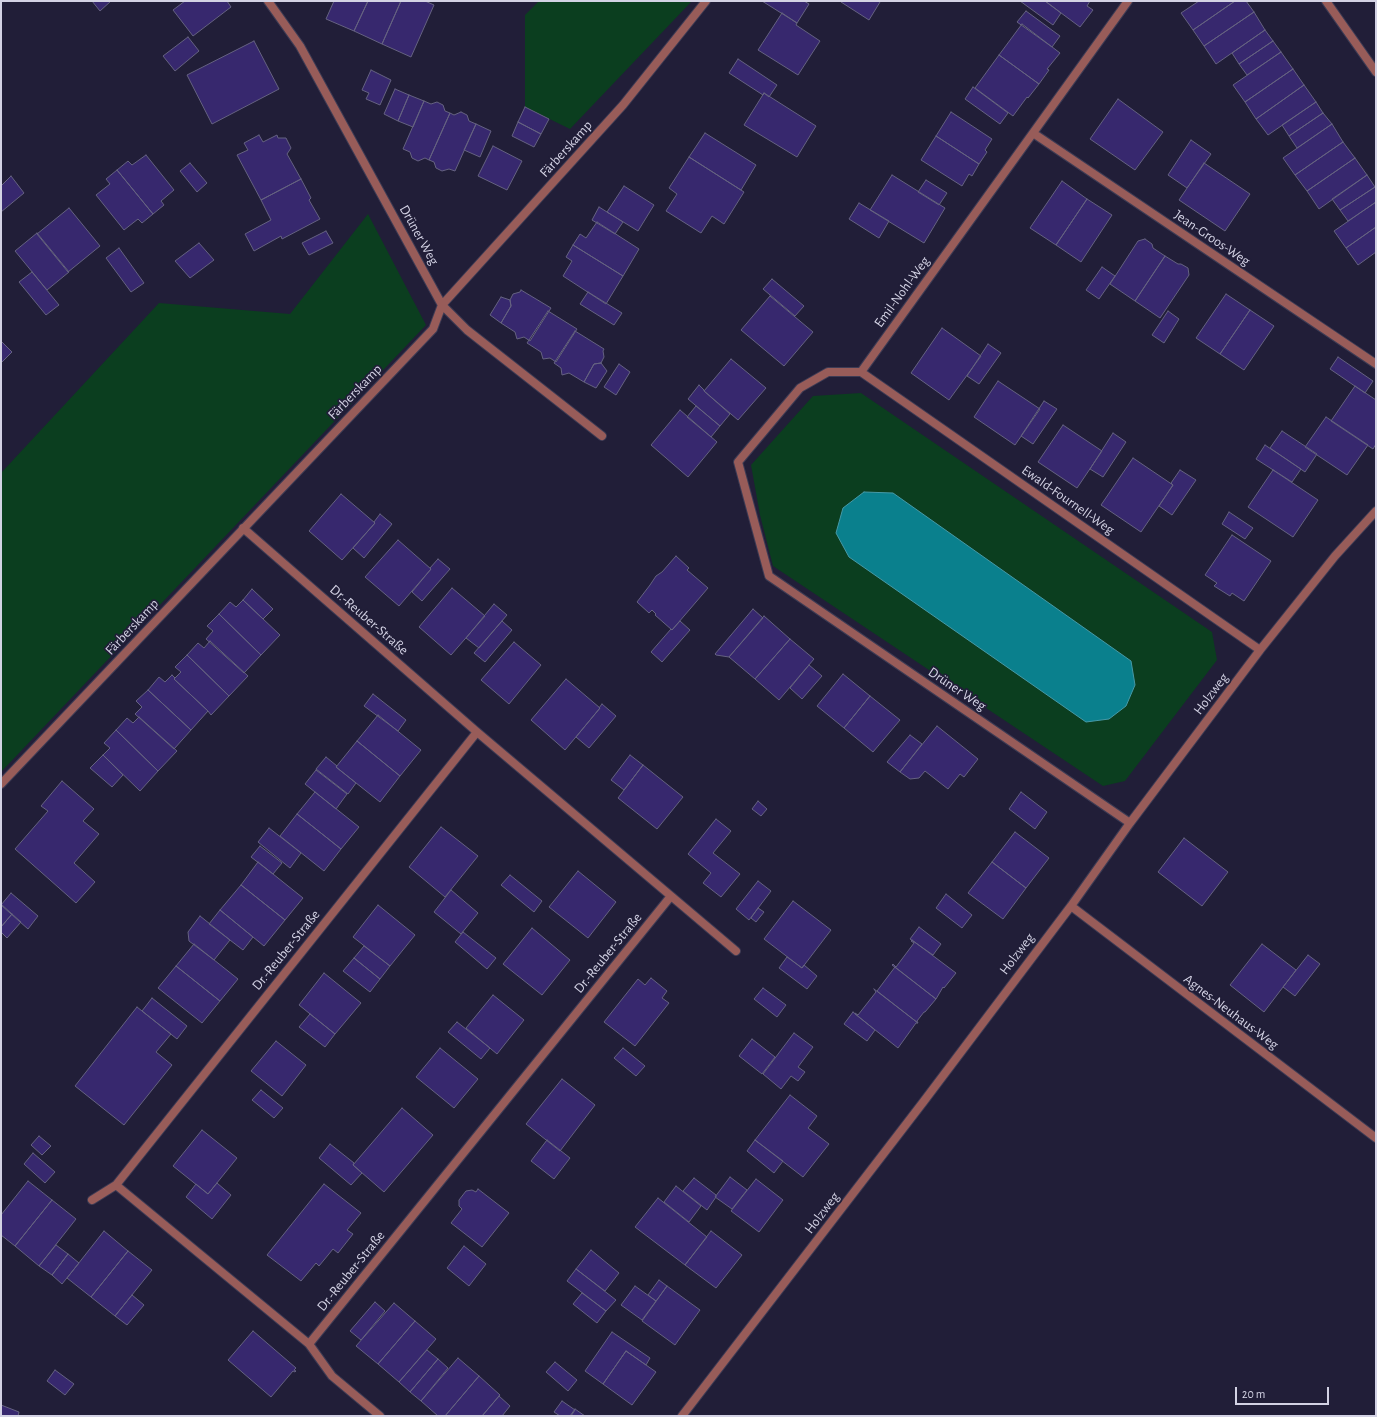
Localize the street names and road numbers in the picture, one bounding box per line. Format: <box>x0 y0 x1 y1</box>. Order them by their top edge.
street label: Färberskamp <box>536 117 596 181</box>
street label: Drüner Weg <box>396 202 442 268</box>
street label: Jean-Groos-Weg <box>1171 206 1253 270</box>
street label: Emil-Nohl-Weg <box>871 253 933 331</box>
street label: Färberskamp <box>324 361 386 423</box>
street label: Ewald-Fournell-Weg <box>1018 462 1118 538</box>
street label: Dr.-Reuber-Straße <box>326 581 412 659</box>
street label: Färberskamp <box>102 595 162 659</box>
street label: Drüner Weg <box>925 664 989 714</box>
street label: Holzweg <box>1190 670 1232 718</box>
street label: Dr.-Reuber-Straße <box>248 906 324 994</box>
street label: Dr.-Reuber-Straße <box>570 909 646 997</box>
street label: Holzweg <box>996 930 1038 978</box>
street label: Agnes-Neuhaus-Weg <box>1180 971 1282 1053</box>
street label: Holzweg <box>801 1189 843 1237</box>
street label: Dr.-Reuber-Straße <box>313 1227 389 1315</box>

